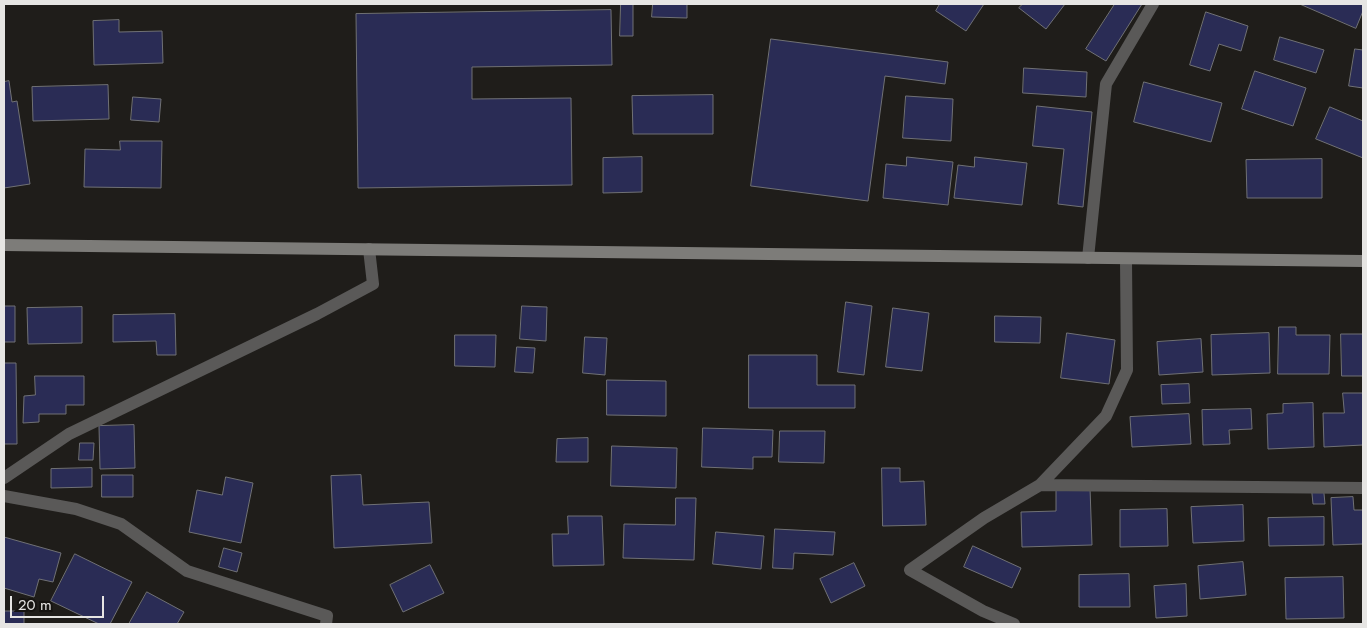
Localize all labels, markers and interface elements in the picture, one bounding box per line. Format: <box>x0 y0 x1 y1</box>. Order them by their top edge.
scale bar <box>12 586 106 618</box>
text: 20 m <box>18 594 52 616</box>

